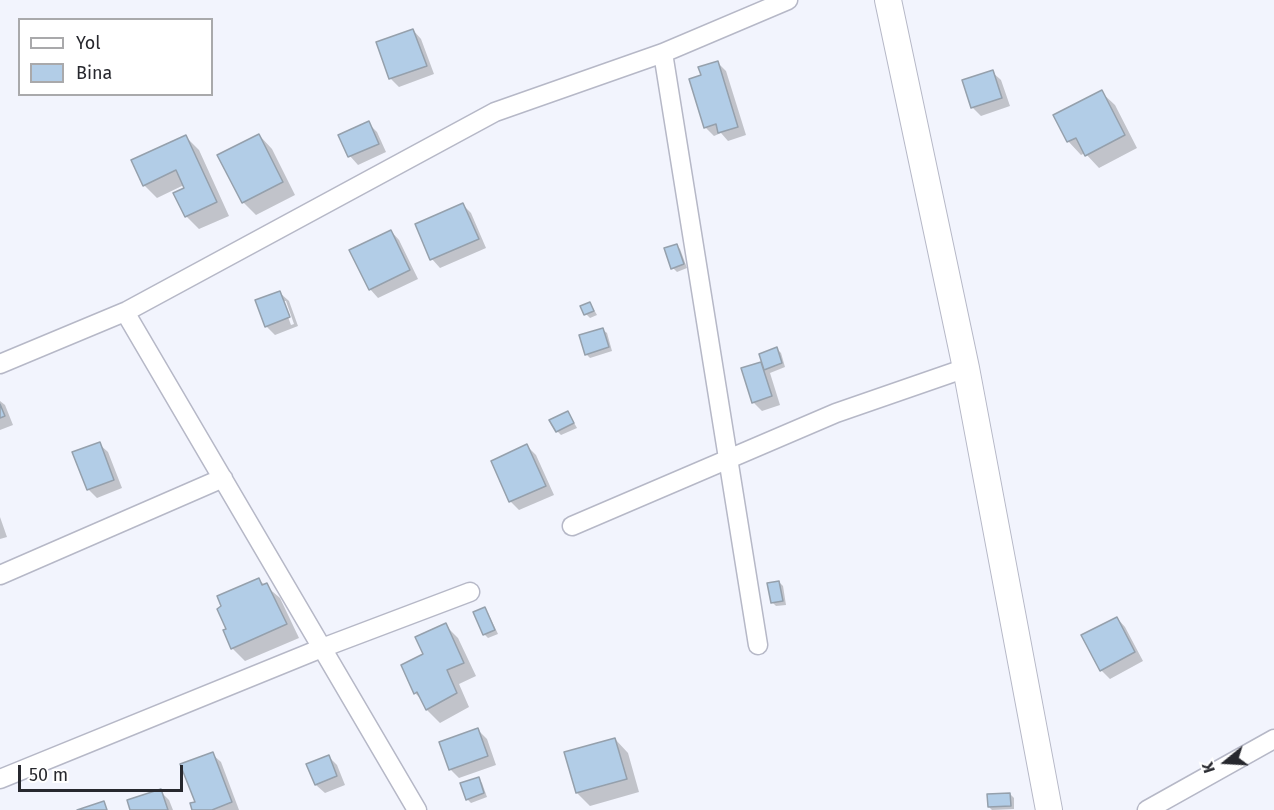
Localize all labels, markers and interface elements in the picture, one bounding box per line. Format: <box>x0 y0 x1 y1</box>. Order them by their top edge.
legend <box>18 18 213 96</box>
text: Yol <box>76 32 101 54</box>
text: Bina <box>76 62 112 84</box>
north arrow <box>1196 732 1256 792</box>
scale bar <box>21 753 186 791</box>
text: K <box>1198 760 1219 775</box>
text: 50 m <box>29 764 68 786</box>

